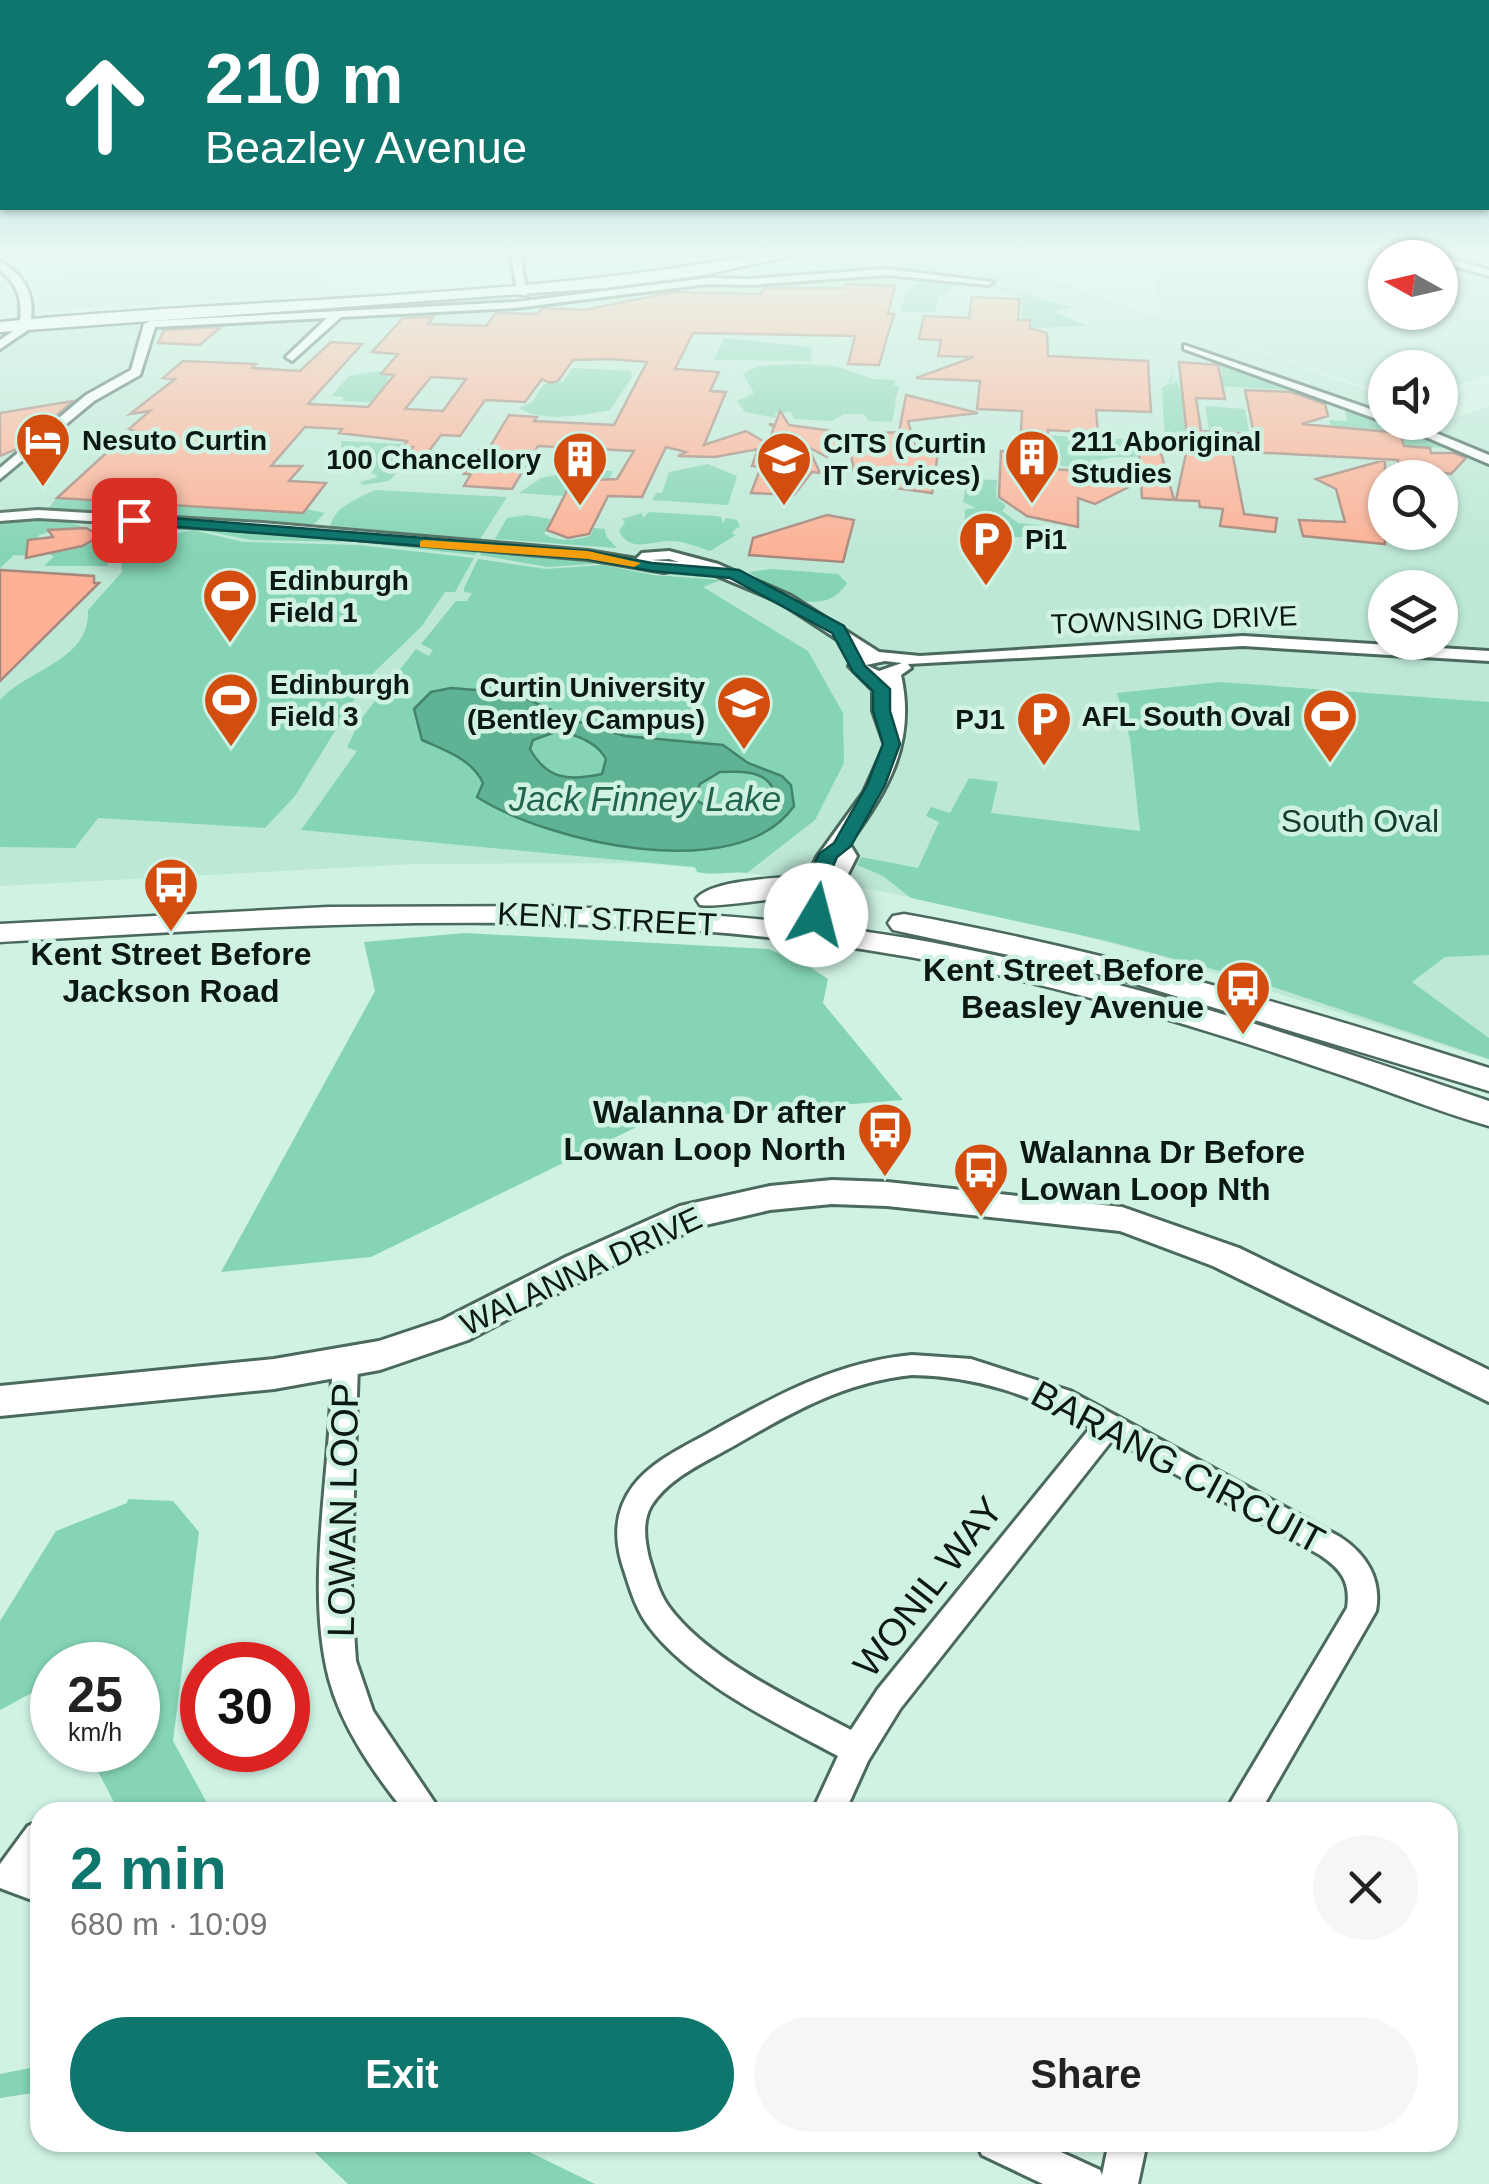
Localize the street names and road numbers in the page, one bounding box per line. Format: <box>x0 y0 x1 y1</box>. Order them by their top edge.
street label: TOWNSING DRIVE <box>1050 600 1298 640</box>
street label: KENT STREET <box>496 895 718 943</box>
street label: WALANNA DRIVE <box>455 1199 707 1343</box>
street label: BARANG CIRCUIT <box>1025 1372 1331 1562</box>
street label: LOWAN LOOP <box>320 1383 366 1637</box>
street label: WONIL WAY <box>845 1489 1011 1685</box>

